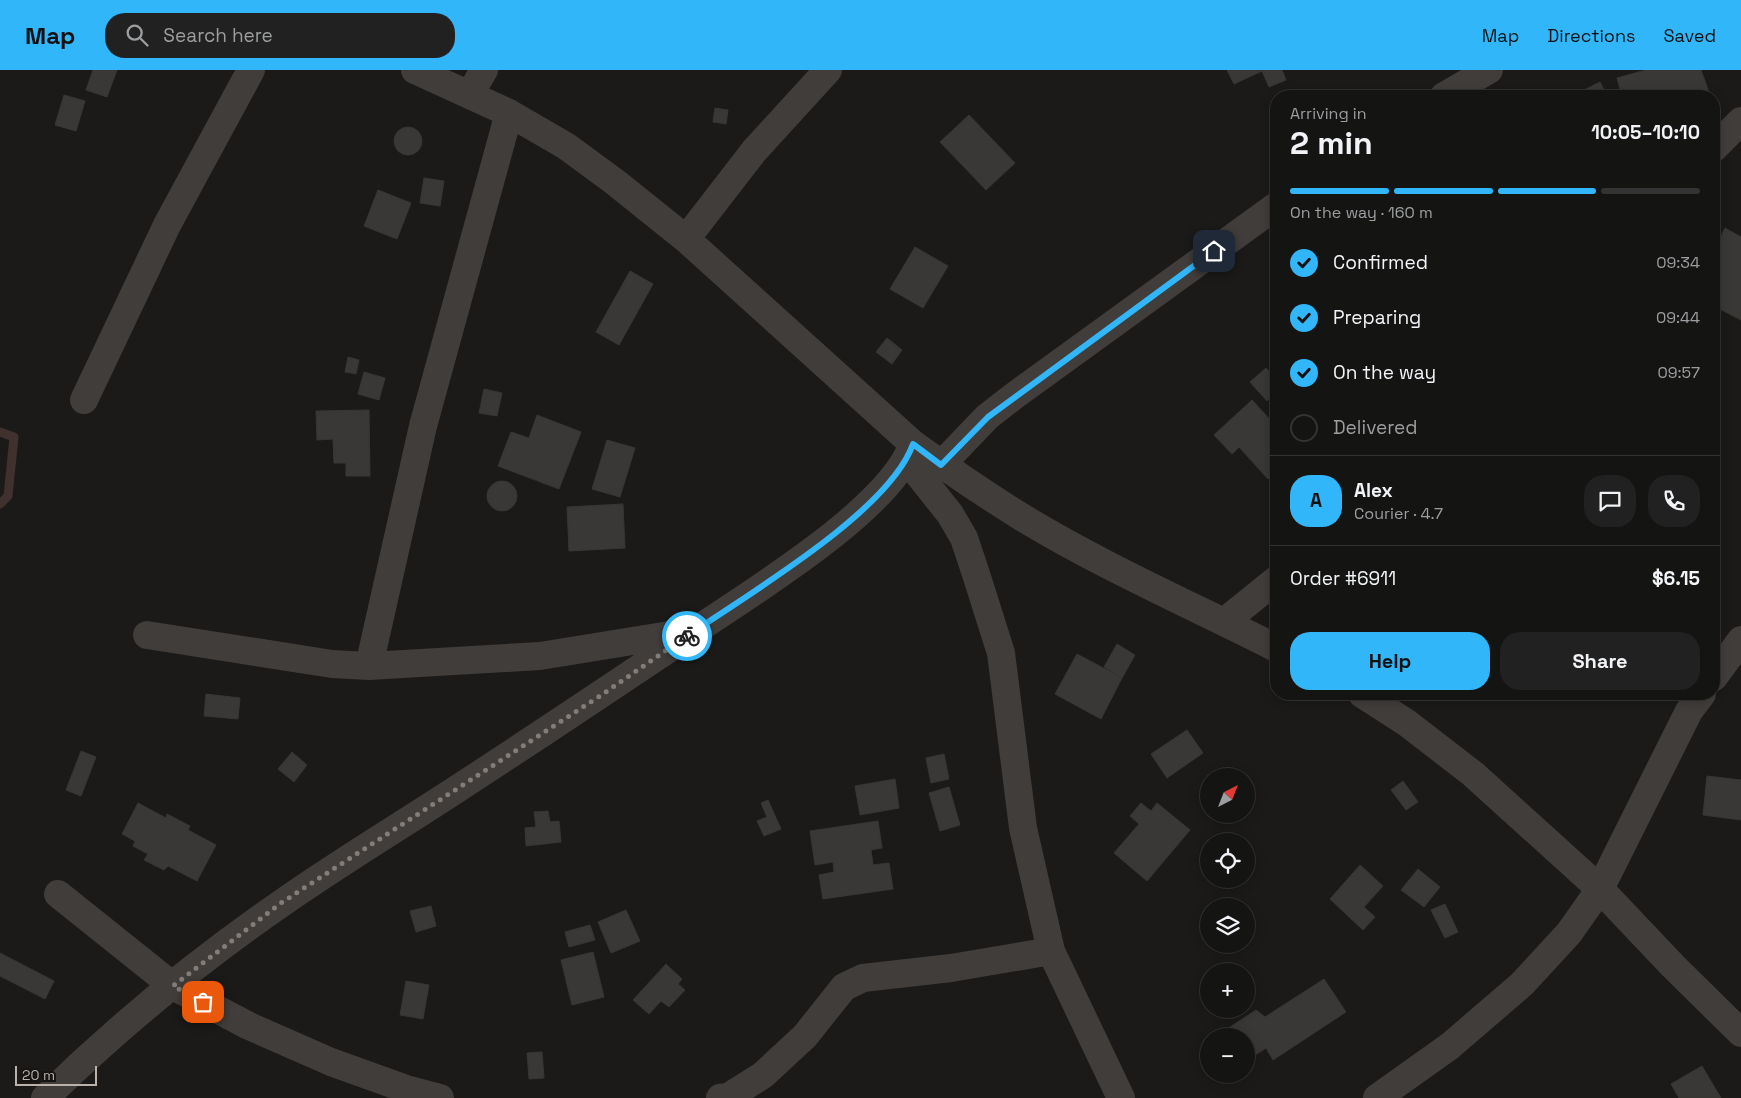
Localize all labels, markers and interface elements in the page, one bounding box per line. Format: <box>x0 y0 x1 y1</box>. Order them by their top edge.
search box <box>105 13 455 58</box>
text: Map <box>25 20 75 51</box>
icon: search <box>123 21 151 49</box>
text: Search here <box>163 23 273 48</box>
text: Map <box>1482 24 1519 47</box>
text: Directions <box>1547 24 1636 47</box>
text: Saved <box>1664 24 1716 47</box>
text: Arriving in <box>1290 103 1367 124</box>
text: 10:05–10:10 <box>1591 120 1700 145</box>
text: 2 min <box>1290 123 1373 163</box>
text: On the way · 160 m <box>1290 202 1433 223</box>
pin <box>1193 230 1235 272</box>
icon: home <box>1200 237 1228 265</box>
icon: check <box>1290 249 1318 277</box>
text: Confirmed <box>1333 250 1428 275</box>
text: 09:34 <box>1656 252 1700 273</box>
icon: check <box>1290 304 1318 332</box>
text: Preparing <box>1333 305 1421 330</box>
text: 09:44 <box>1656 307 1700 328</box>
icon: check <box>1290 359 1318 387</box>
text: On the way <box>1333 360 1436 385</box>
text: 09:57 <box>1657 362 1700 383</box>
text: Delivered <box>1333 415 1418 440</box>
button: chat <box>1584 475 1636 527</box>
button: phone <box>1648 475 1700 527</box>
text: Alex <box>1354 478 1393 503</box>
text: A <box>1310 488 1322 513</box>
text: Courier · 4.7 <box>1354 503 1443 524</box>
text: Order #6911 <box>1290 566 1396 591</box>
text: $6.15 <box>1652 566 1700 591</box>
courier <box>662 611 712 661</box>
icon: bike <box>673 622 701 650</box>
button: Help <box>1290 632 1490 690</box>
button: Share <box>1500 632 1700 690</box>
north arrow <box>1200 768 1255 822</box>
map controls <box>1200 768 1255 1083</box>
button: locate <box>1200 833 1255 888</box>
button: layers <box>1200 898 1255 953</box>
button: + <box>1200 963 1255 1018</box>
pin <box>182 981 224 1023</box>
icon: bag <box>189 988 217 1016</box>
button: − <box>1200 1028 1255 1083</box>
scale bar <box>15 1063 98 1086</box>
text: 20 m <box>22 1066 55 1084</box>

